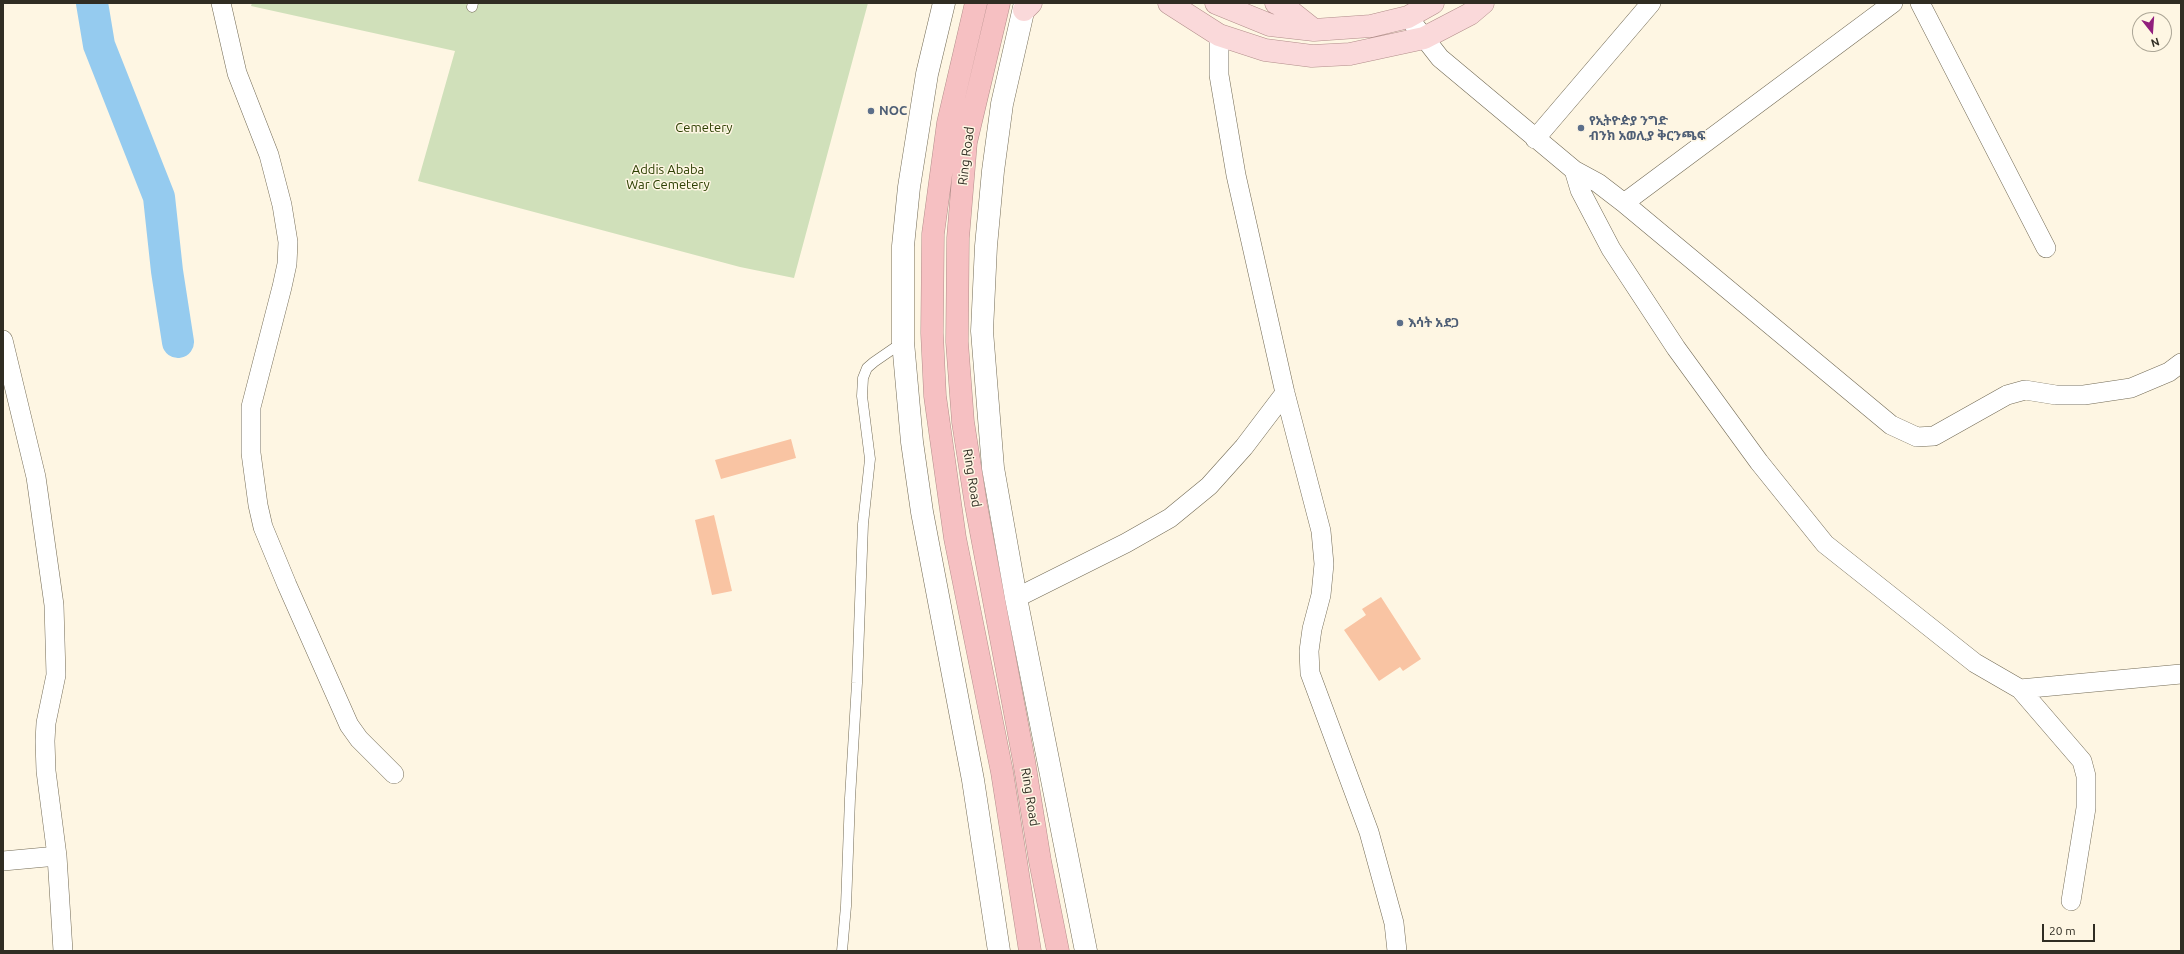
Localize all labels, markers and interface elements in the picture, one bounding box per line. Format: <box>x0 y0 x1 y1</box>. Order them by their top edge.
north arrow <box>2132 12 2172 52</box>
text: N <box>2150 36 2161 49</box>
place label: NOC <box>879 103 907 119</box>
marker: NOC <box>866 106 876 116</box>
place label: የኢትዮዽያ ንግድ ብንክ አወሊያ ቅርንጫፍ <box>1589 113 1705 144</box>
park label: Cemetery <box>675 120 733 136</box>
marker: የኢትዮዽያ ንግድ ብንክ አወሊያ ቅርንጫፍ <box>1576 123 1586 133</box>
street label: Ring Road <box>955 126 977 186</box>
park label: Addis Ababa War Cemetery <box>626 162 710 193</box>
place label: እሳት አደጋ <box>1408 315 1459 331</box>
marker: እሳት አደጋ <box>1395 318 1405 328</box>
street label: Ring Road <box>960 448 984 508</box>
street label: Ring Road <box>1018 767 1042 827</box>
scale bar <box>2044 916 2097 942</box>
text: 20 m <box>2049 924 2076 937</box>

